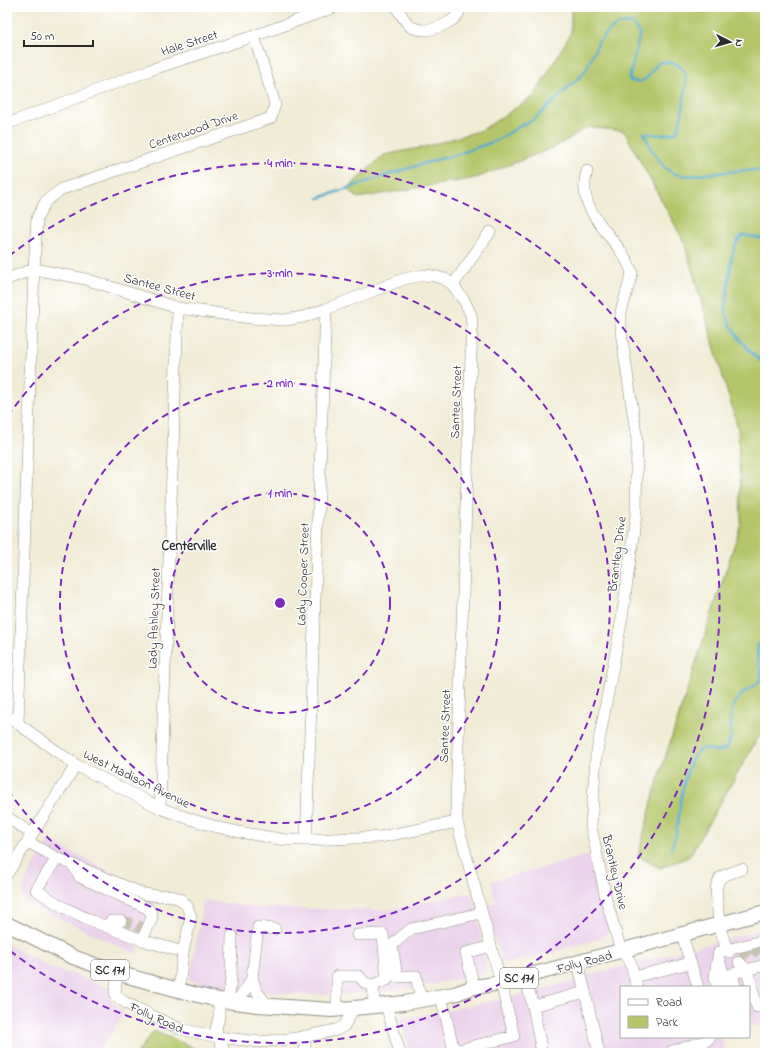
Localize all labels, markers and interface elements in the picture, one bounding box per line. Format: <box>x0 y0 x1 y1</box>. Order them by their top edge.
scale bar <box>24 22 93 48</box>
north arrow <box>710 22 750 62</box>
street label: Hale Street <box>159 25 221 62</box>
text: 50 m <box>30 28 54 46</box>
text: N <box>731 38 747 47</box>
street label: Centerwood Drive <box>146 106 241 155</box>
text: 4 min <box>266 155 293 173</box>
text: 3 min <box>266 265 293 283</box>
street label: Santee Street <box>122 269 198 306</box>
street label: Santee Street <box>446 364 467 439</box>
text: 2 min <box>266 375 293 393</box>
text: 1 min <box>268 485 292 503</box>
street label: Brantley Drive <box>603 515 633 594</box>
street label: Lady Cooper Street <box>292 522 316 626</box>
district label: Centerville <box>161 536 217 557</box>
street label: Lady Ashley Street <box>143 566 167 669</box>
centre of rings <box>273 596 287 610</box>
street label: Santee Street <box>435 688 456 763</box>
street label: West Madison Avenue <box>80 745 193 814</box>
street label: Brantley Drive <box>596 832 632 912</box>
street label: Folly Road <box>554 946 615 980</box>
road number: SC 171 <box>91 960 129 980</box>
road number: SC 171 <box>500 968 538 988</box>
legend <box>620 986 750 1038</box>
text: Road <box>656 994 682 1012</box>
street label: Folly Road <box>125 998 187 1040</box>
text: Park <box>656 1014 678 1032</box>

